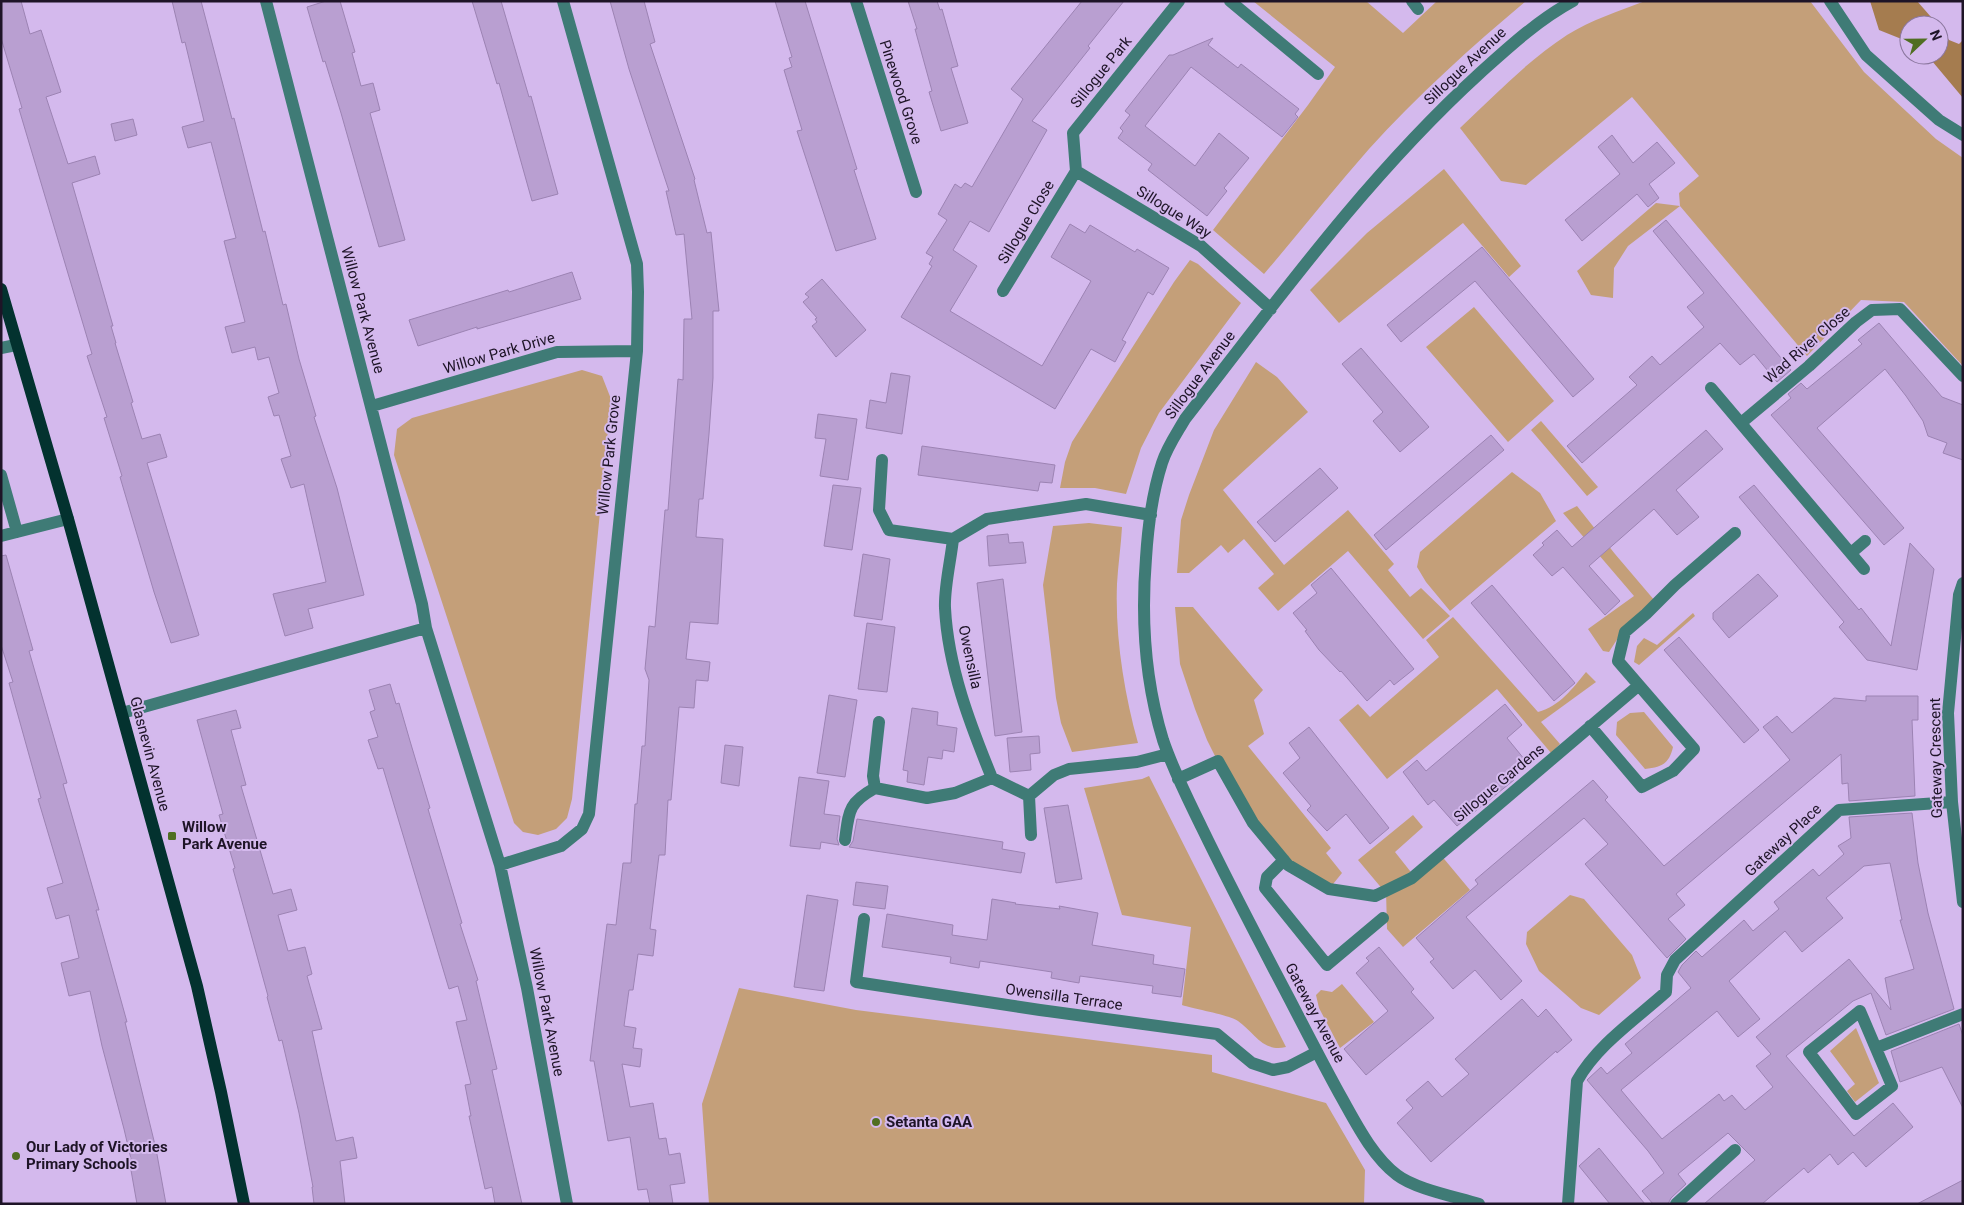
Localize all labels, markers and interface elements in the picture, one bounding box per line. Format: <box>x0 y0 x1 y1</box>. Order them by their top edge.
north arrow <box>1899 15 1949 65</box>
street label: Sillogue Avenue <box>1420 23 1510 109</box>
text: N <box>1927 28 1945 43</box>
street label: Sillogue Park <box>1067 32 1136 111</box>
street label: Pinewood Grove <box>876 38 926 146</box>
street label: Sillogue Close <box>994 177 1058 267</box>
street label: Sillogue Way <box>1133 182 1215 242</box>
street label: Willow Park Avenue <box>337 245 389 376</box>
street label: Wad River Close <box>1760 303 1854 387</box>
street label: Sillogue Avenue <box>1161 327 1239 423</box>
street label: Willow Park Drive <box>441 328 557 378</box>
street label: Willow Park Grove <box>594 394 624 516</box>
street label: Owensilla <box>954 623 986 691</box>
street label: Glasnevin Avenue <box>126 695 174 813</box>
street label: Gateway Crescent <box>1926 697 1946 819</box>
street label: Sillogue Gardens <box>1450 740 1548 826</box>
street label: Gateway Place <box>1741 800 1825 880</box>
place label: Willow Park Avenue <box>182 818 267 853</box>
marker: Willow Park Avenue <box>166 830 178 842</box>
street label: Willow Park Avenue <box>526 946 568 1078</box>
street label: Gateway Avenue <box>1281 960 1349 1066</box>
street label: Owensilla Terrace <box>1004 980 1124 1014</box>
place label: Setanta GAA <box>886 1113 973 1131</box>
marker: Setanta GAA <box>870 1116 882 1128</box>
place label: Our Lady of Victories Primary Schools <box>26 1138 168 1173</box>
marker: Our Lady of Victories Primary Schools <box>10 1150 22 1162</box>

